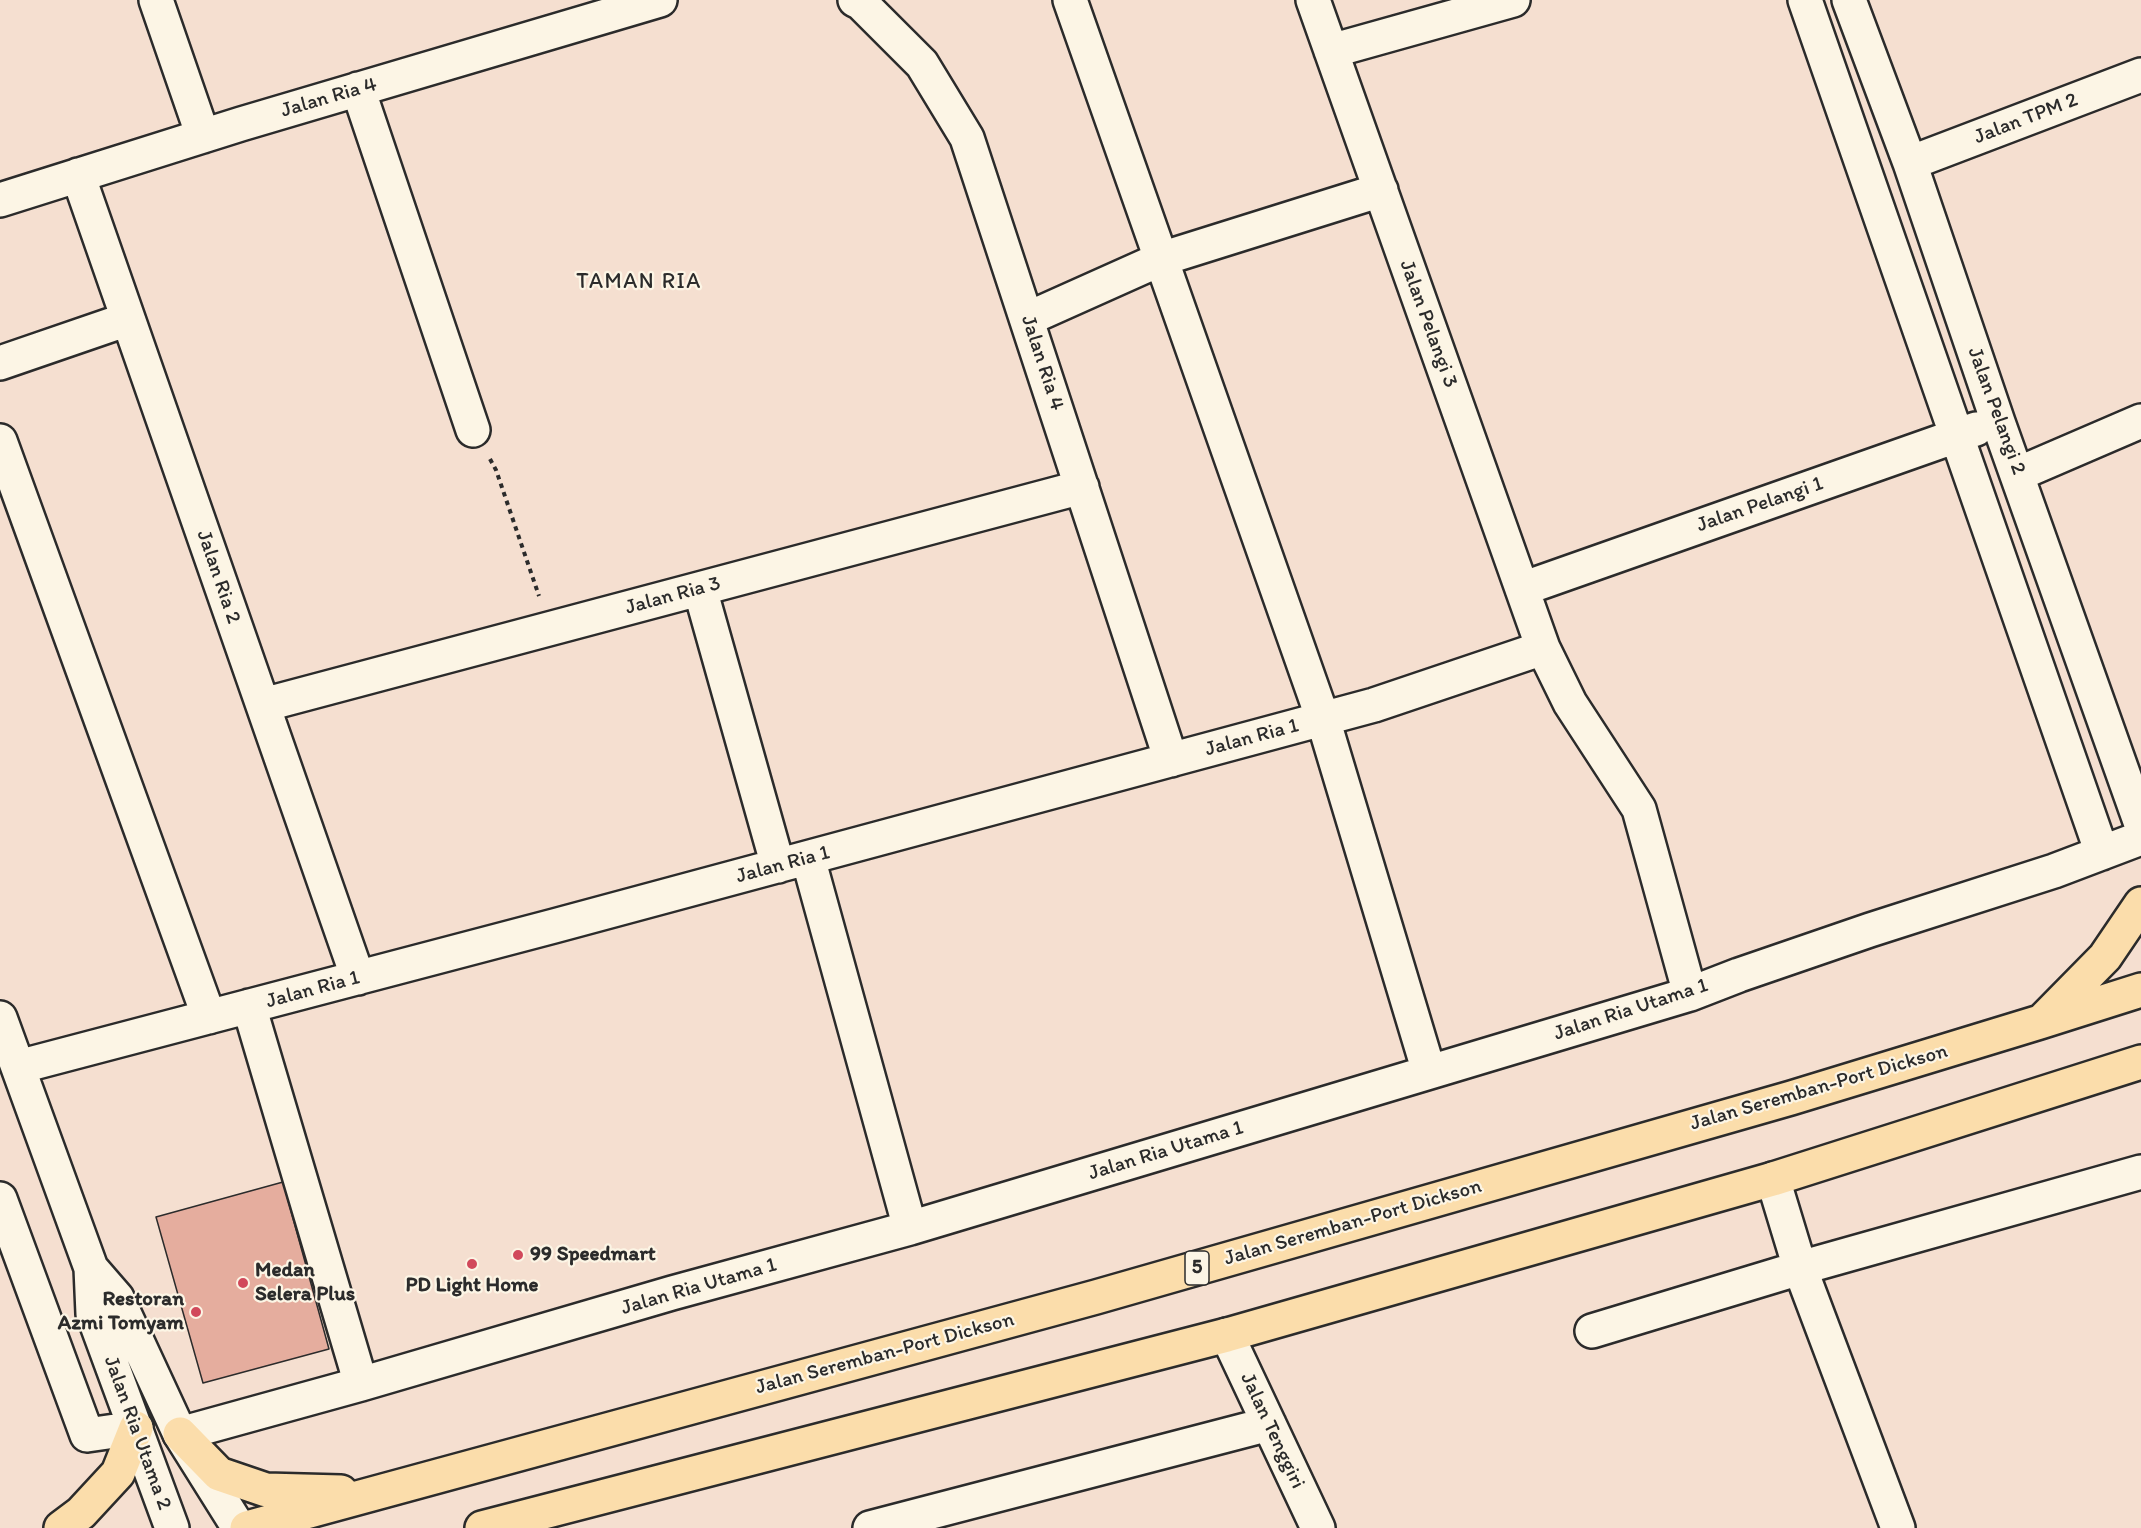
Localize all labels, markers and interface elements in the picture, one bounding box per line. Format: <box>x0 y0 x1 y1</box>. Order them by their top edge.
street label: Jalan Ria 4 <box>278 72 380 124</box>
street label: Jalan TPM 2 <box>1971 88 2081 150</box>
street label: Jalan Pelangi 3 <box>1393 257 1463 391</box>
district label: TAMAN RIA <box>576 269 702 295</box>
street label: Jalan Ria 4 <box>1015 312 1069 414</box>
street label: Jalan Pelangi 2 <box>1961 344 2031 478</box>
street label: Jalan Pelangi 1 <box>1693 472 1827 538</box>
street label: Jalan Ria 2 <box>190 527 246 627</box>
street label: Jalan Ria 3 <box>623 571 723 621</box>
street label: Jalan Ria 1 <box>1202 713 1302 763</box>
street label: Jalan Ria 1 <box>733 840 833 890</box>
street label: Jalan Ria 1 <box>263 965 363 1015</box>
street label: Jalan Ria Utama 1 <box>1551 973 1711 1047</box>
street label: Jalan Seremban-Port Dickson <box>1687 1039 1951 1137</box>
street label: Jalan Ria Utama 1 <box>1086 1115 1246 1187</box>
street label: Jalan Seremban-Port Dickson <box>1221 1174 1485 1272</box>
place label: 99 Speedmart <box>530 1242 656 1268</box>
marker: 99 Speedmart <box>511 1248 525 1262</box>
road number: 5 <box>1185 1251 1209 1285</box>
street label: Jalan Ria Utama 1 <box>618 1253 780 1321</box>
marker: PD Light Home <box>465 1257 479 1271</box>
place label: Medan Selera Plus <box>255 1258 355 1308</box>
place label: PD Light Home <box>405 1273 539 1299</box>
marker: Medan Selera Plus <box>236 1276 250 1290</box>
place label: Restoran Azmi Tomyam <box>58 1287 184 1337</box>
marker: Restoran Azmi Tomyam <box>189 1305 203 1319</box>
street label: Jalan Seremban-Port Dickson <box>753 1307 1017 1401</box>
street label: Jalan Ria Utama 2 <box>97 1353 177 1513</box>
street label: Jalan Tenggiri <box>1234 1369 1310 1493</box>

